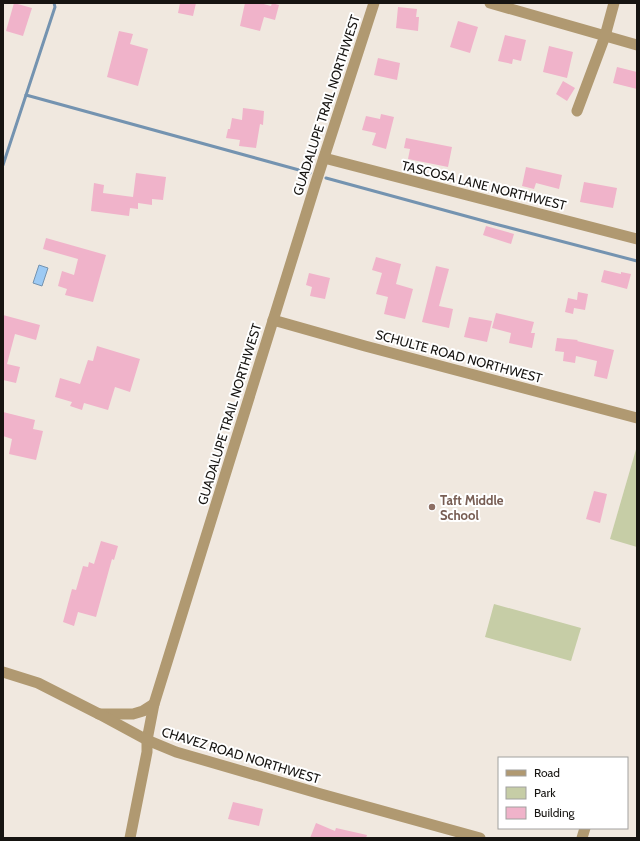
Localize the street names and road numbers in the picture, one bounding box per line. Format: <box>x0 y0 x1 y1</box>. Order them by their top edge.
street label: GUADALUPE TRAIL NORTHWEST <box>289 13 363 197</box>
street label: TASCOSA LANE NORTHWEST <box>400 157 568 213</box>
street label: GUADALUPE TRAIL NORTHWEST <box>194 321 264 507</box>
street label: SCHULTE ROAD NORTHWEST <box>374 326 544 386</box>
street label: CHAVEZ ROAD NORTHWEST <box>160 723 322 787</box>

